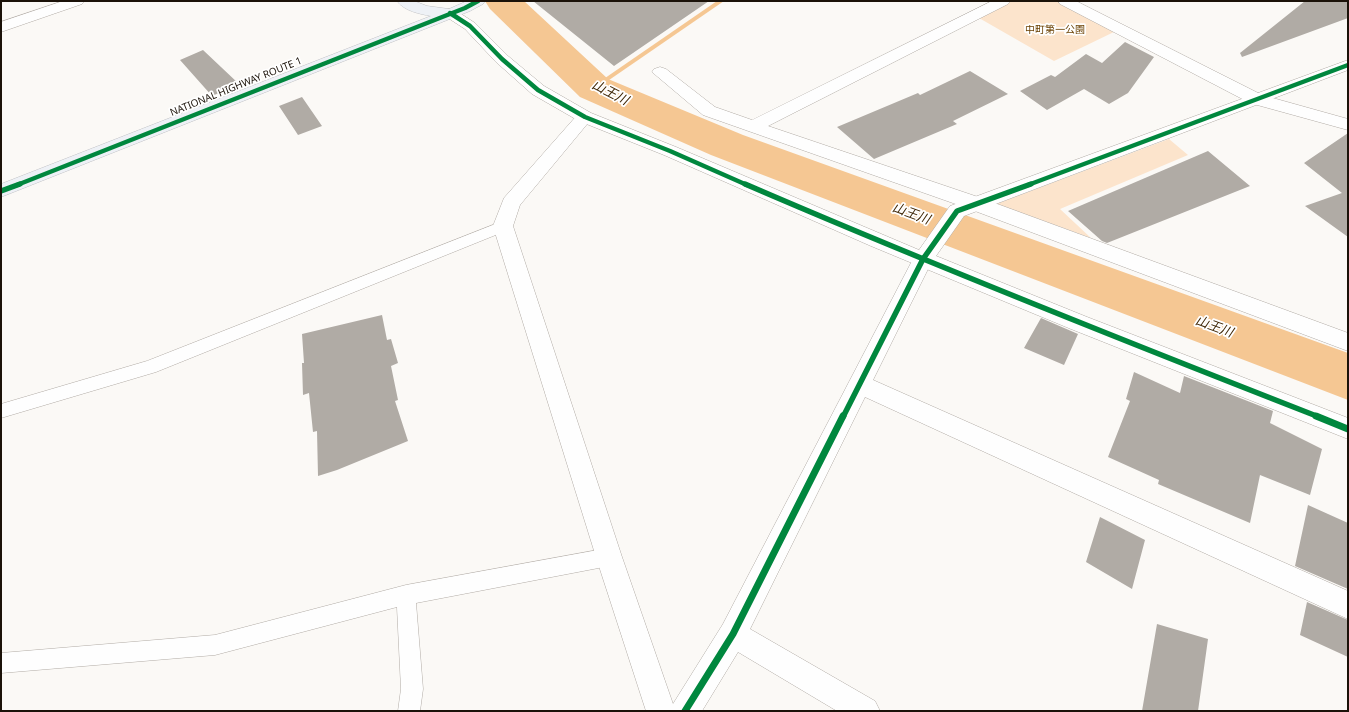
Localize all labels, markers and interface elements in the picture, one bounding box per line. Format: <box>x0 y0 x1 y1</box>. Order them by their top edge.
park label: 中町第一公園 <box>1025 24 1085 36</box>
street label: NATIONAL HIGHWAY ROUTE 1 <box>168 55 304 119</box>
water label: 山王川 <box>589 77 631 109</box>
water label: 山王川 <box>890 200 932 228</box>
water label: 山王川 <box>1193 313 1235 341</box>

